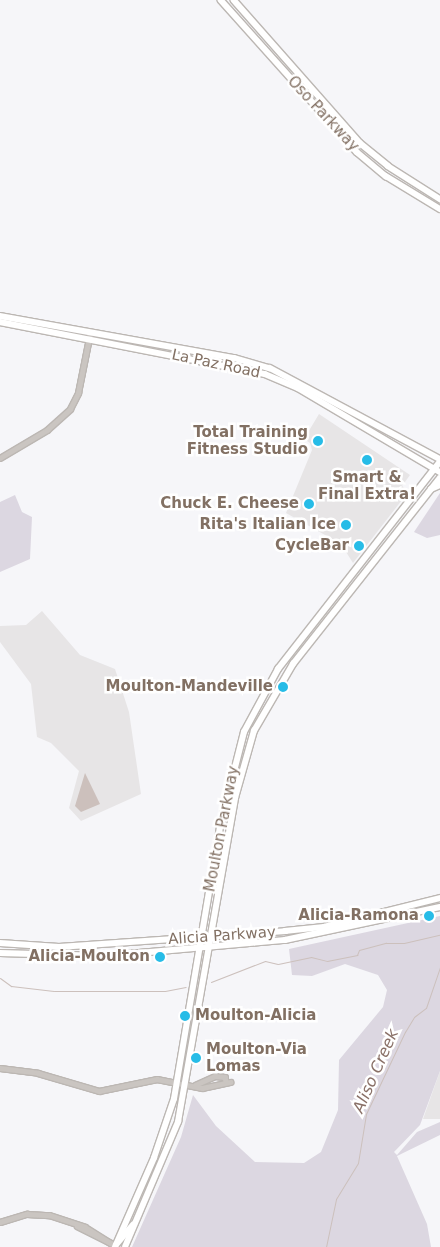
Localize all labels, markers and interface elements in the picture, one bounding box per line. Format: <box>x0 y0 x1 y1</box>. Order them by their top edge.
street label: Oso Parkway <box>284 73 362 155</box>
street label: La Paz Road <box>170 346 262 382</box>
place label: Total Training Fitness Studio <box>187 423 308 458</box>
marker: Total Training Fitness Studio <box>312 435 324 447</box>
marker: Smart & Final Extra! <box>361 454 373 466</box>
place label: Smart & Final Extra! <box>318 468 416 503</box>
place label: Chuck E. Cheese <box>160 495 299 513</box>
marker: Chuck E. Cheese <box>303 498 315 510</box>
place label: Rita's Italian Ice <box>199 516 336 534</box>
marker: Rita's Italian Ice <box>340 519 352 531</box>
place label: CycleBar <box>275 537 349 555</box>
marker: CycleBar <box>353 540 365 552</box>
place label: Moulton-Mandeville <box>106 678 273 696</box>
marker: Moulton-Mandeville <box>277 681 289 693</box>
street label: Moulton Parkway <box>201 765 243 893</box>
place label: Alicia-Ramona <box>298 907 419 925</box>
marker: Alicia-Ramona <box>423 910 435 922</box>
street label: Alicia Parkway <box>168 923 276 949</box>
place label: Alicia-Moulton <box>29 948 150 966</box>
marker: Alicia-Moulton <box>154 951 166 963</box>
place label: Moulton-Alicia <box>195 1007 316 1025</box>
marker: Moulton-Alicia <box>179 1010 191 1022</box>
water label: Aliso Creek <box>349 1026 403 1116</box>
place label: Moulton-Via Lomas <box>206 1040 307 1075</box>
marker: Moulton-Via Lomas <box>190 1052 202 1064</box>

